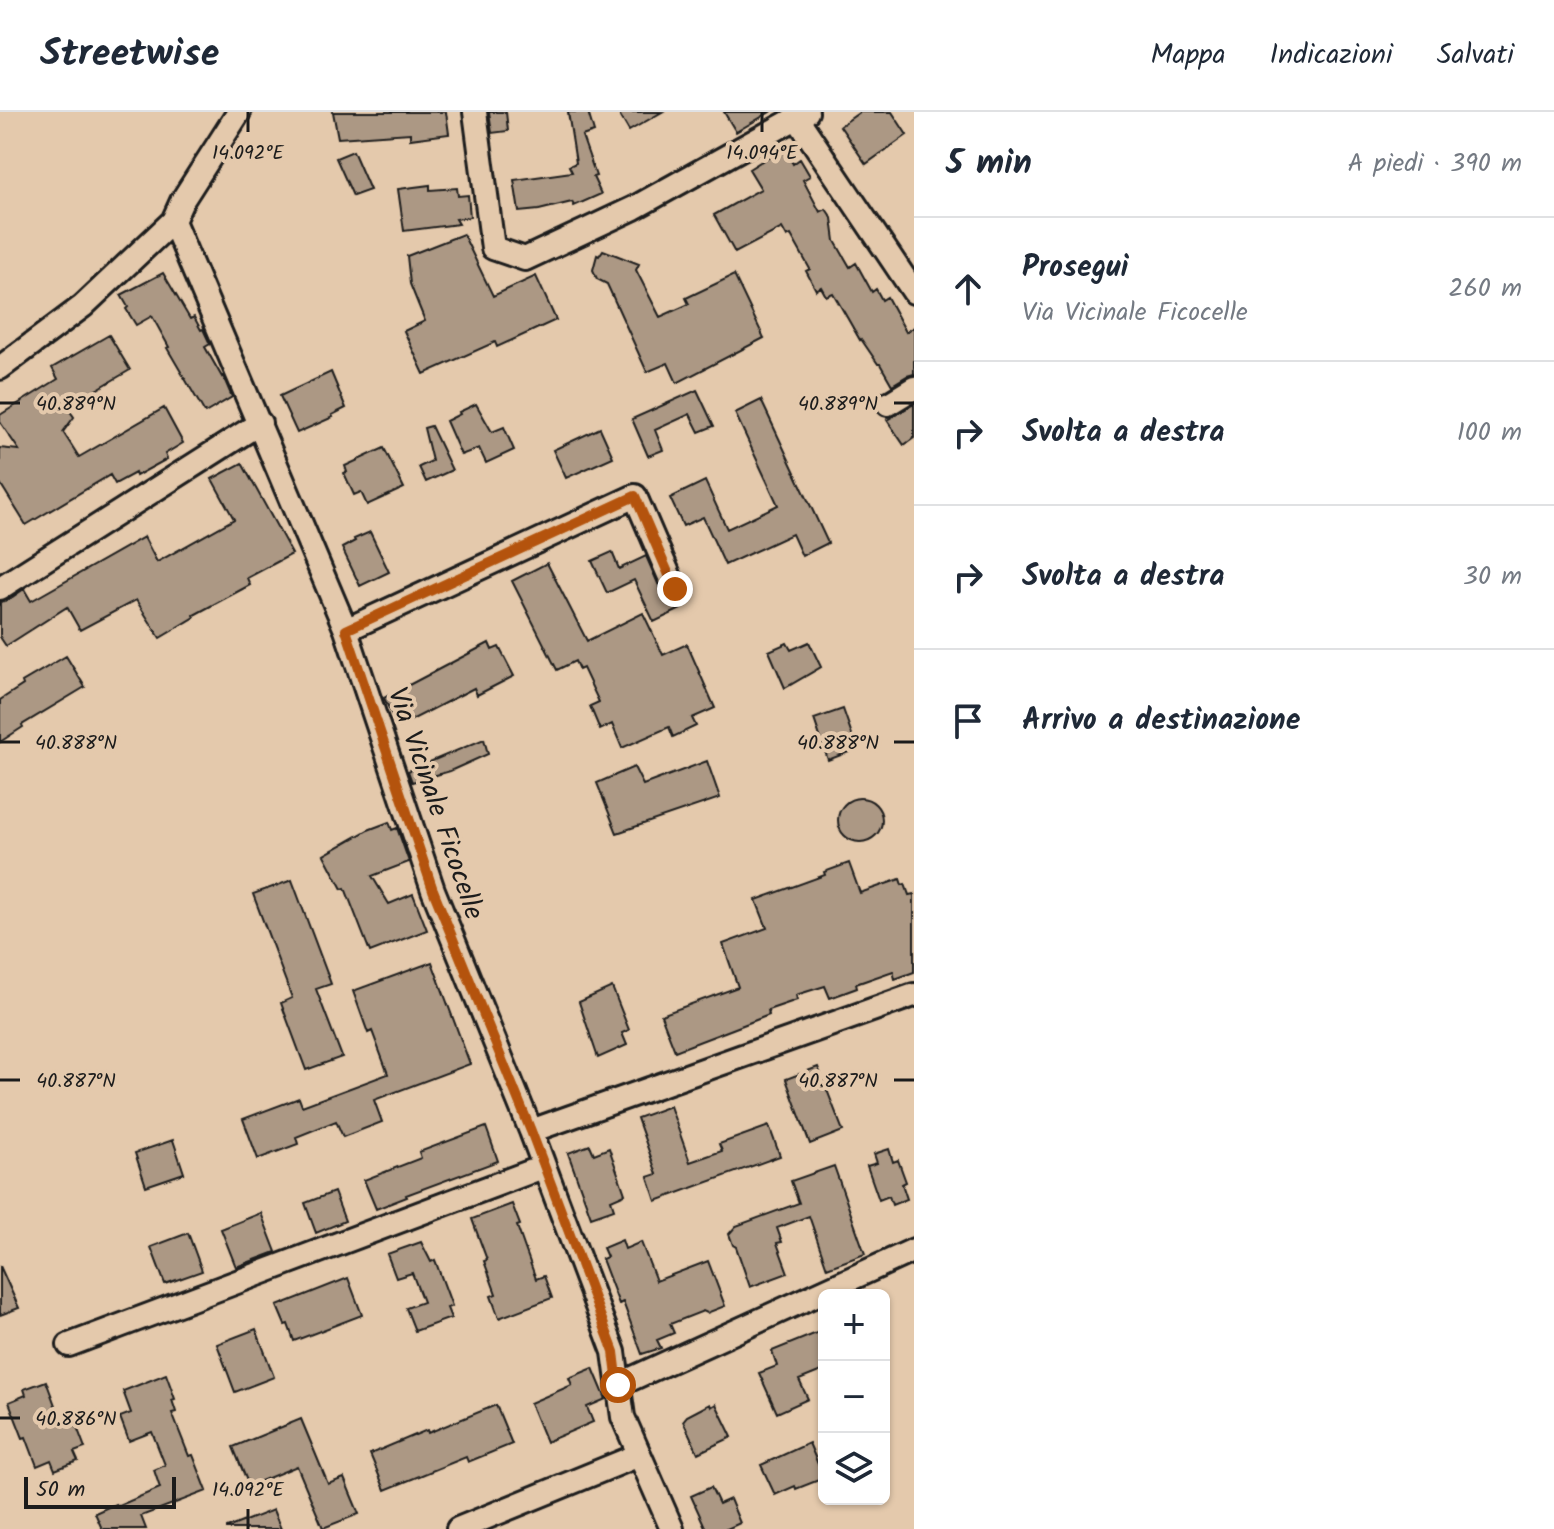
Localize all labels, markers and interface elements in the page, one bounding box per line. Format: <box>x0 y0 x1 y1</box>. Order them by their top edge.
text: Streetwise <box>40 25 219 85</box>
text: Mappa <box>1150 33 1226 78</box>
text: Indicazioni <box>1270 33 1393 78</box>
text: Salvati <box>1437 33 1514 78</box>
text: 5 min <box>946 137 1032 191</box>
text: 14.092°E <box>212 138 285 170</box>
text: 14.094°E <box>726 138 799 170</box>
text: A piedi · 390 m <box>1348 143 1522 185</box>
text: Prosegui <box>1022 244 1128 292</box>
icon: ahead <box>946 267 990 311</box>
text: 260 m <box>1448 268 1522 310</box>
text: Via Vicinale Ficocelle <box>1022 292 1248 334</box>
text: 40.889°N <box>36 389 116 421</box>
text: 40.889°N <box>798 389 878 421</box>
text: Svolta a destra <box>1022 409 1225 457</box>
icon: right <box>946 411 990 455</box>
text: 100 m <box>1457 412 1522 454</box>
text: Svolta a destra <box>1022 553 1225 601</box>
icon: right <box>946 555 990 599</box>
text: 30 m <box>1463 556 1522 598</box>
route end <box>657 571 693 607</box>
street label: Via Vicinale Ficocelle <box>374 682 496 926</box>
text: Arrivo a destinazione <box>1022 697 1300 745</box>
icon: arrive <box>946 699 990 743</box>
text: 40.888°N <box>35 728 117 760</box>
text: 40.888°N <box>797 728 879 760</box>
text: 40.887°N <box>36 1066 116 1098</box>
text: 40.887°N <box>798 1066 878 1098</box>
map controls <box>818 1289 890 1505</box>
button: + <box>818 1289 890 1361</box>
button: − <box>818 1361 890 1433</box>
route start <box>600 1367 636 1403</box>
text: 40.886°N <box>35 1404 117 1436</box>
button: layers <box>818 1433 890 1505</box>
scale bar <box>24 1473 176 1509</box>
text: 50 m <box>36 1473 85 1508</box>
text: 14.092°E <box>212 1475 285 1507</box>

